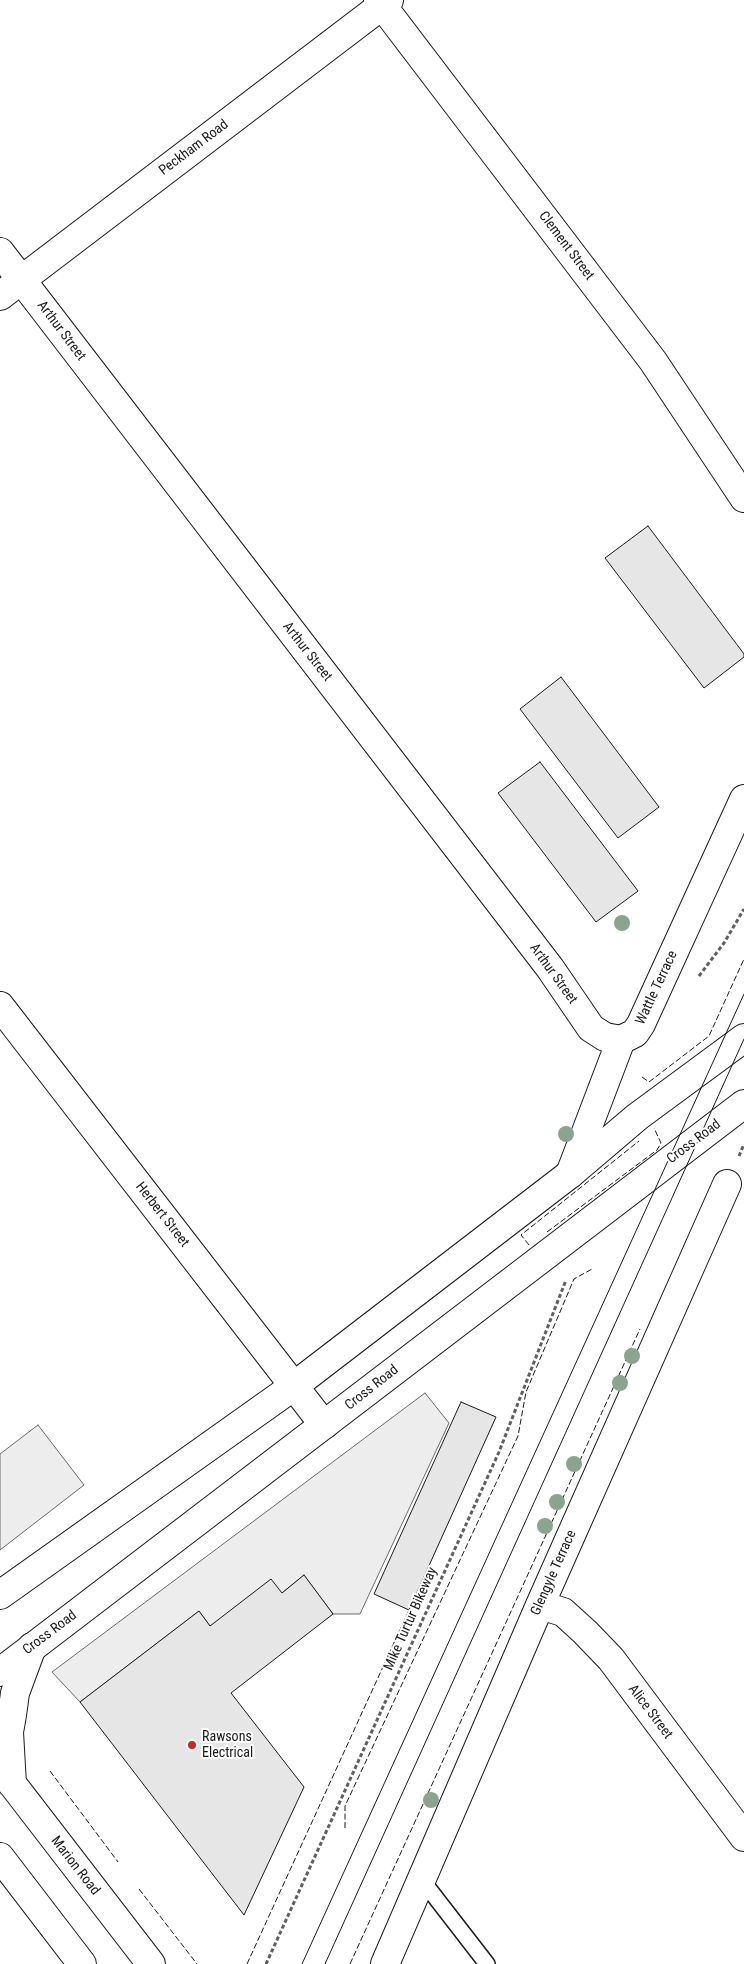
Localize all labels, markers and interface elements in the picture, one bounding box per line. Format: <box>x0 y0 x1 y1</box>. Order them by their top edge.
street label: Peckham Road <box>156 117 232 179</box>
street label: Clement Street <box>535 208 597 284</box>
street label: Arthur Street <box>33 298 89 364</box>
street label: Arthur Street <box>279 619 335 685</box>
street label: Arthur Street <box>525 940 581 1008</box>
street label: Wattle Terrace <box>633 948 681 1028</box>
street label: Cross Road <box>664 1116 724 1168</box>
street label: Herbert Street <box>131 1179 193 1251</box>
street label: Cross Road <box>342 1362 402 1414</box>
street label: Glengyle Terrace <box>528 1528 580 1618</box>
street label: Mike Turtur Bikeway <box>381 1565 441 1673</box>
street label: Cross Road <box>20 1607 80 1659</box>
street label: Alice Street <box>624 1682 676 1742</box>
place label: Rawsons Electrical <box>202 1729 253 1761</box>
marker: Rawsons Electrical <box>186 1739 198 1751</box>
street label: Marion Road <box>47 1833 103 1899</box>

